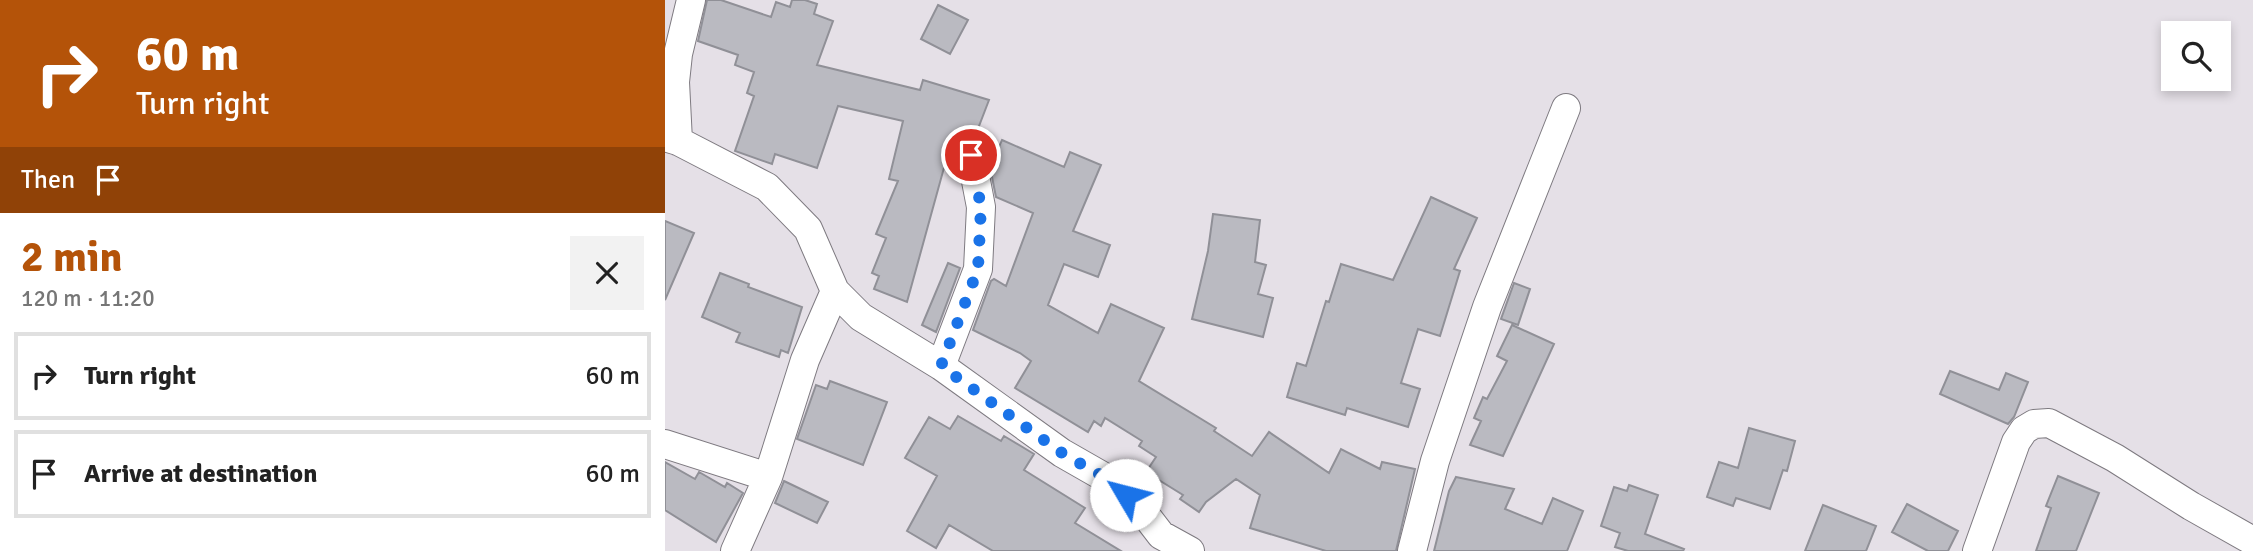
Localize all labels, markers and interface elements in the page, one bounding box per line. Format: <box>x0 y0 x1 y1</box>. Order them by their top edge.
map controls <box>2161 21 2231 91</box>
button: search <box>2161 21 2231 91</box>
text: 60 m <box>136 24 239 84</box>
icon: right <box>21 28 112 119</box>
text: Turn right <box>136 84 269 123</box>
pin <box>941 125 1001 185</box>
icon: arrive <box>952 136 990 174</box>
icon: arrive <box>89 161 127 199</box>
text: Then <box>21 164 75 196</box>
text: 2 min <box>21 232 122 283</box>
button: close <box>570 236 644 310</box>
text: 120 m · 11:20 <box>21 284 155 313</box>
icon: right <box>25 357 63 395</box>
text: Turn right <box>84 360 196 392</box>
text: 60 m <box>585 360 640 392</box>
icon: arrive <box>25 455 63 493</box>
text: Arrive at destination <box>84 458 317 490</box>
text: 60 m <box>585 458 640 490</box>
position arrow <box>1089 458 1163 532</box>

